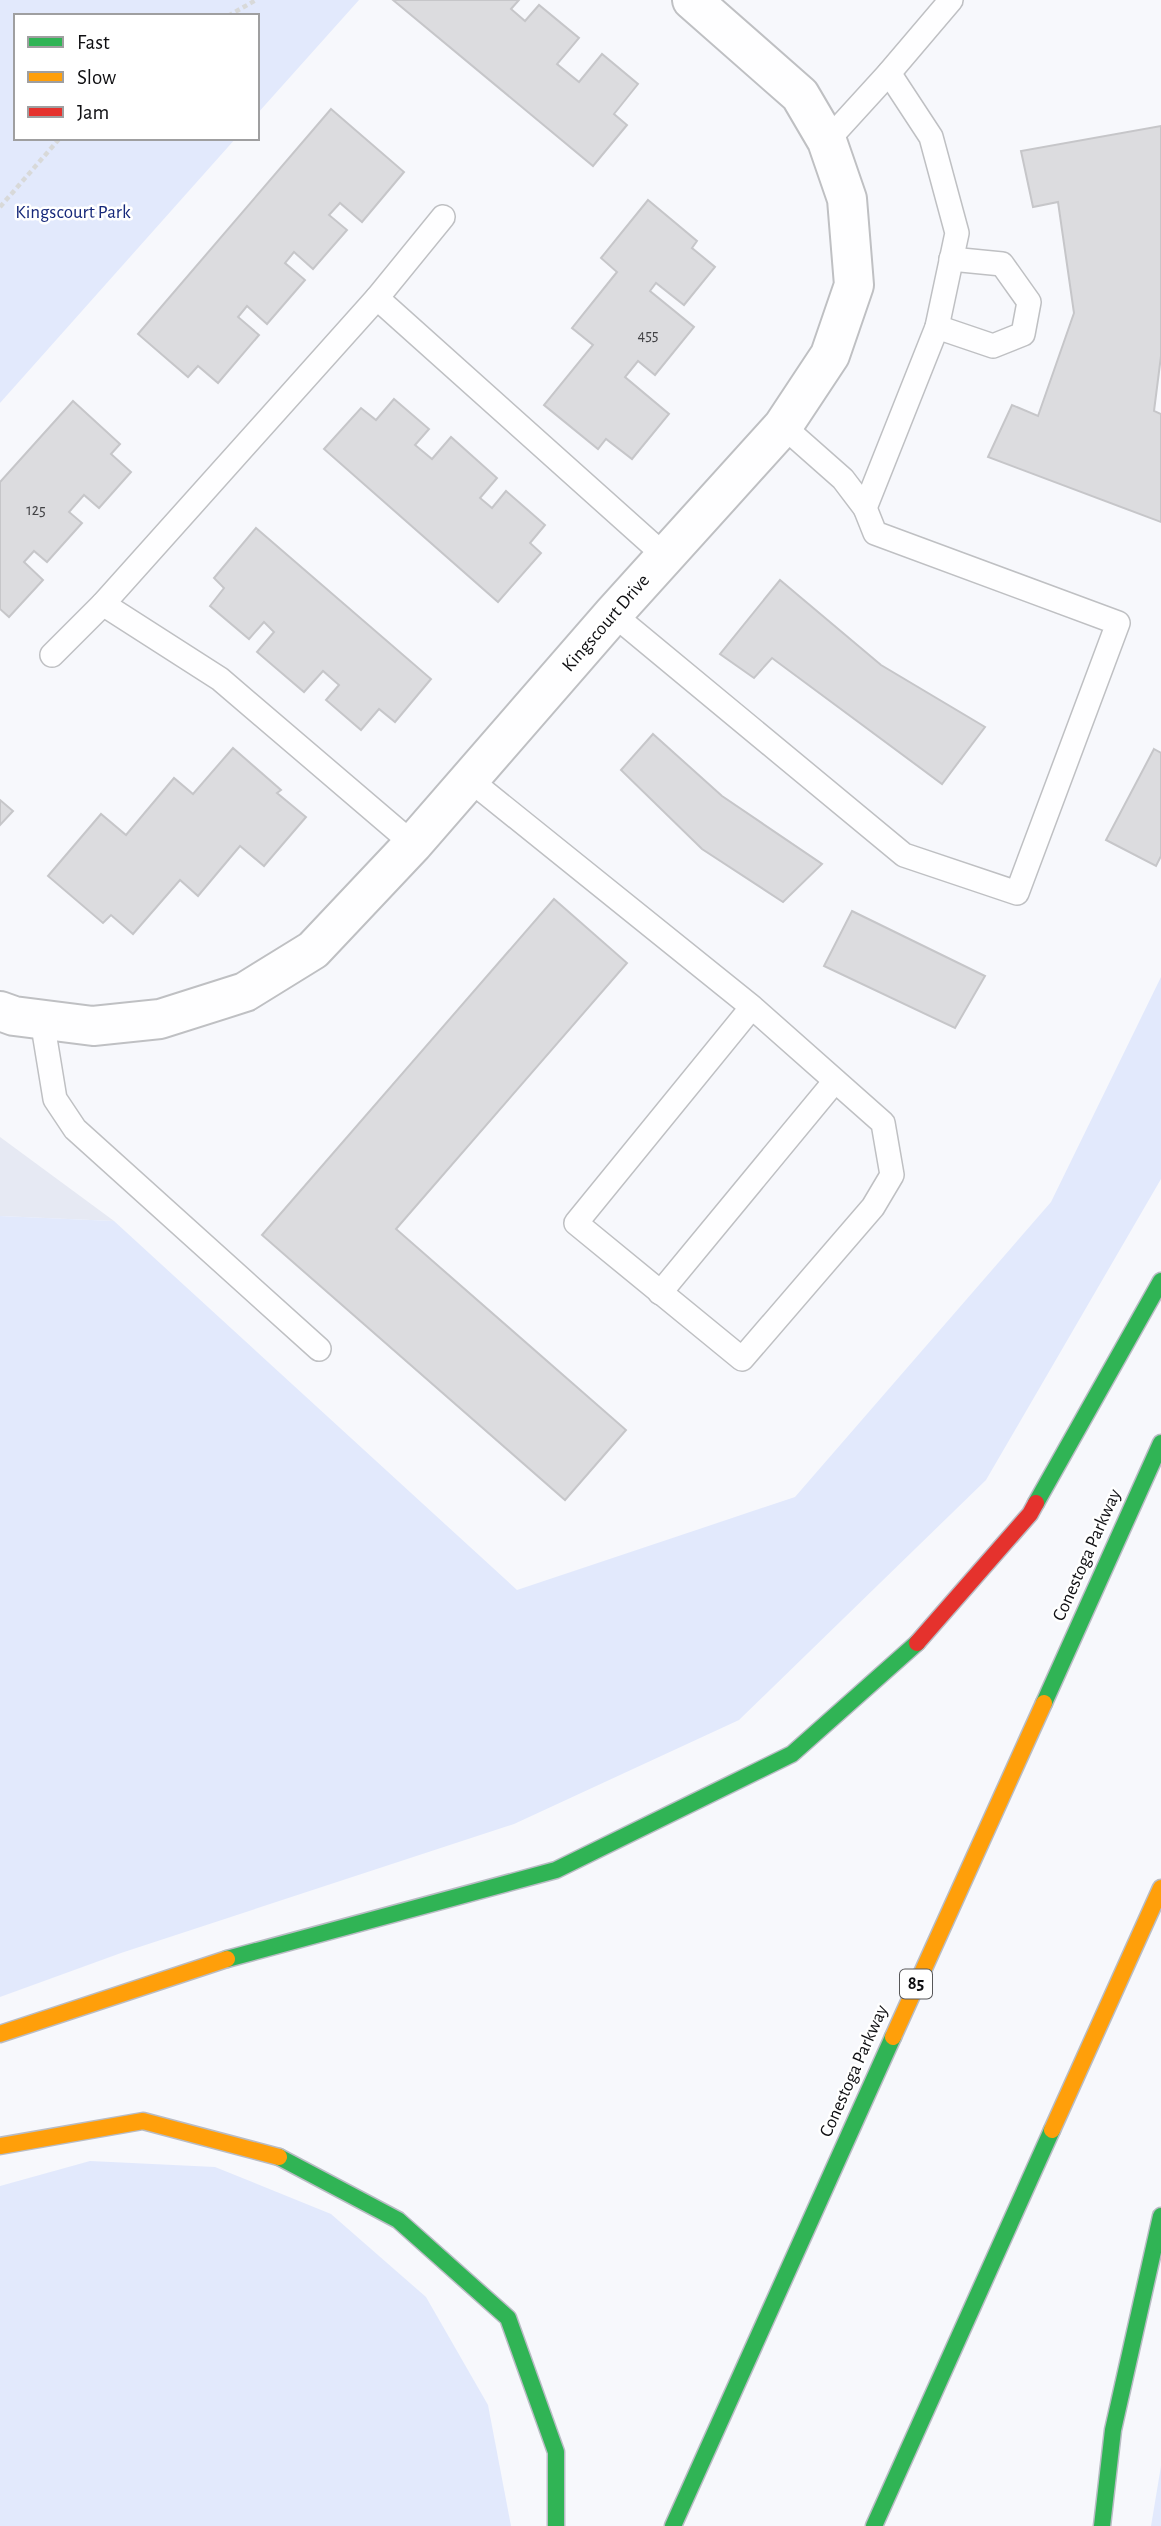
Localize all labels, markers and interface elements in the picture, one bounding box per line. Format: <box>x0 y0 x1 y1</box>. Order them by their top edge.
legend <box>14 14 259 140</box>
text: Fast <box>77 32 110 53</box>
text: Slow <box>77 67 116 88</box>
text: Jam <box>77 102 109 123</box>
park label: Kingscourt Park <box>15 203 131 222</box>
house number: 455 <box>637 327 659 343</box>
house number: 125 <box>26 502 46 518</box>
street label: Kingscourt Drive <box>559 571 653 675</box>
street label: Conestoga Parkway <box>1049 1486 1125 1624</box>
road number: 85 <box>900 1970 932 1998</box>
street label: Conestoga Parkway <box>816 2002 892 2140</box>

